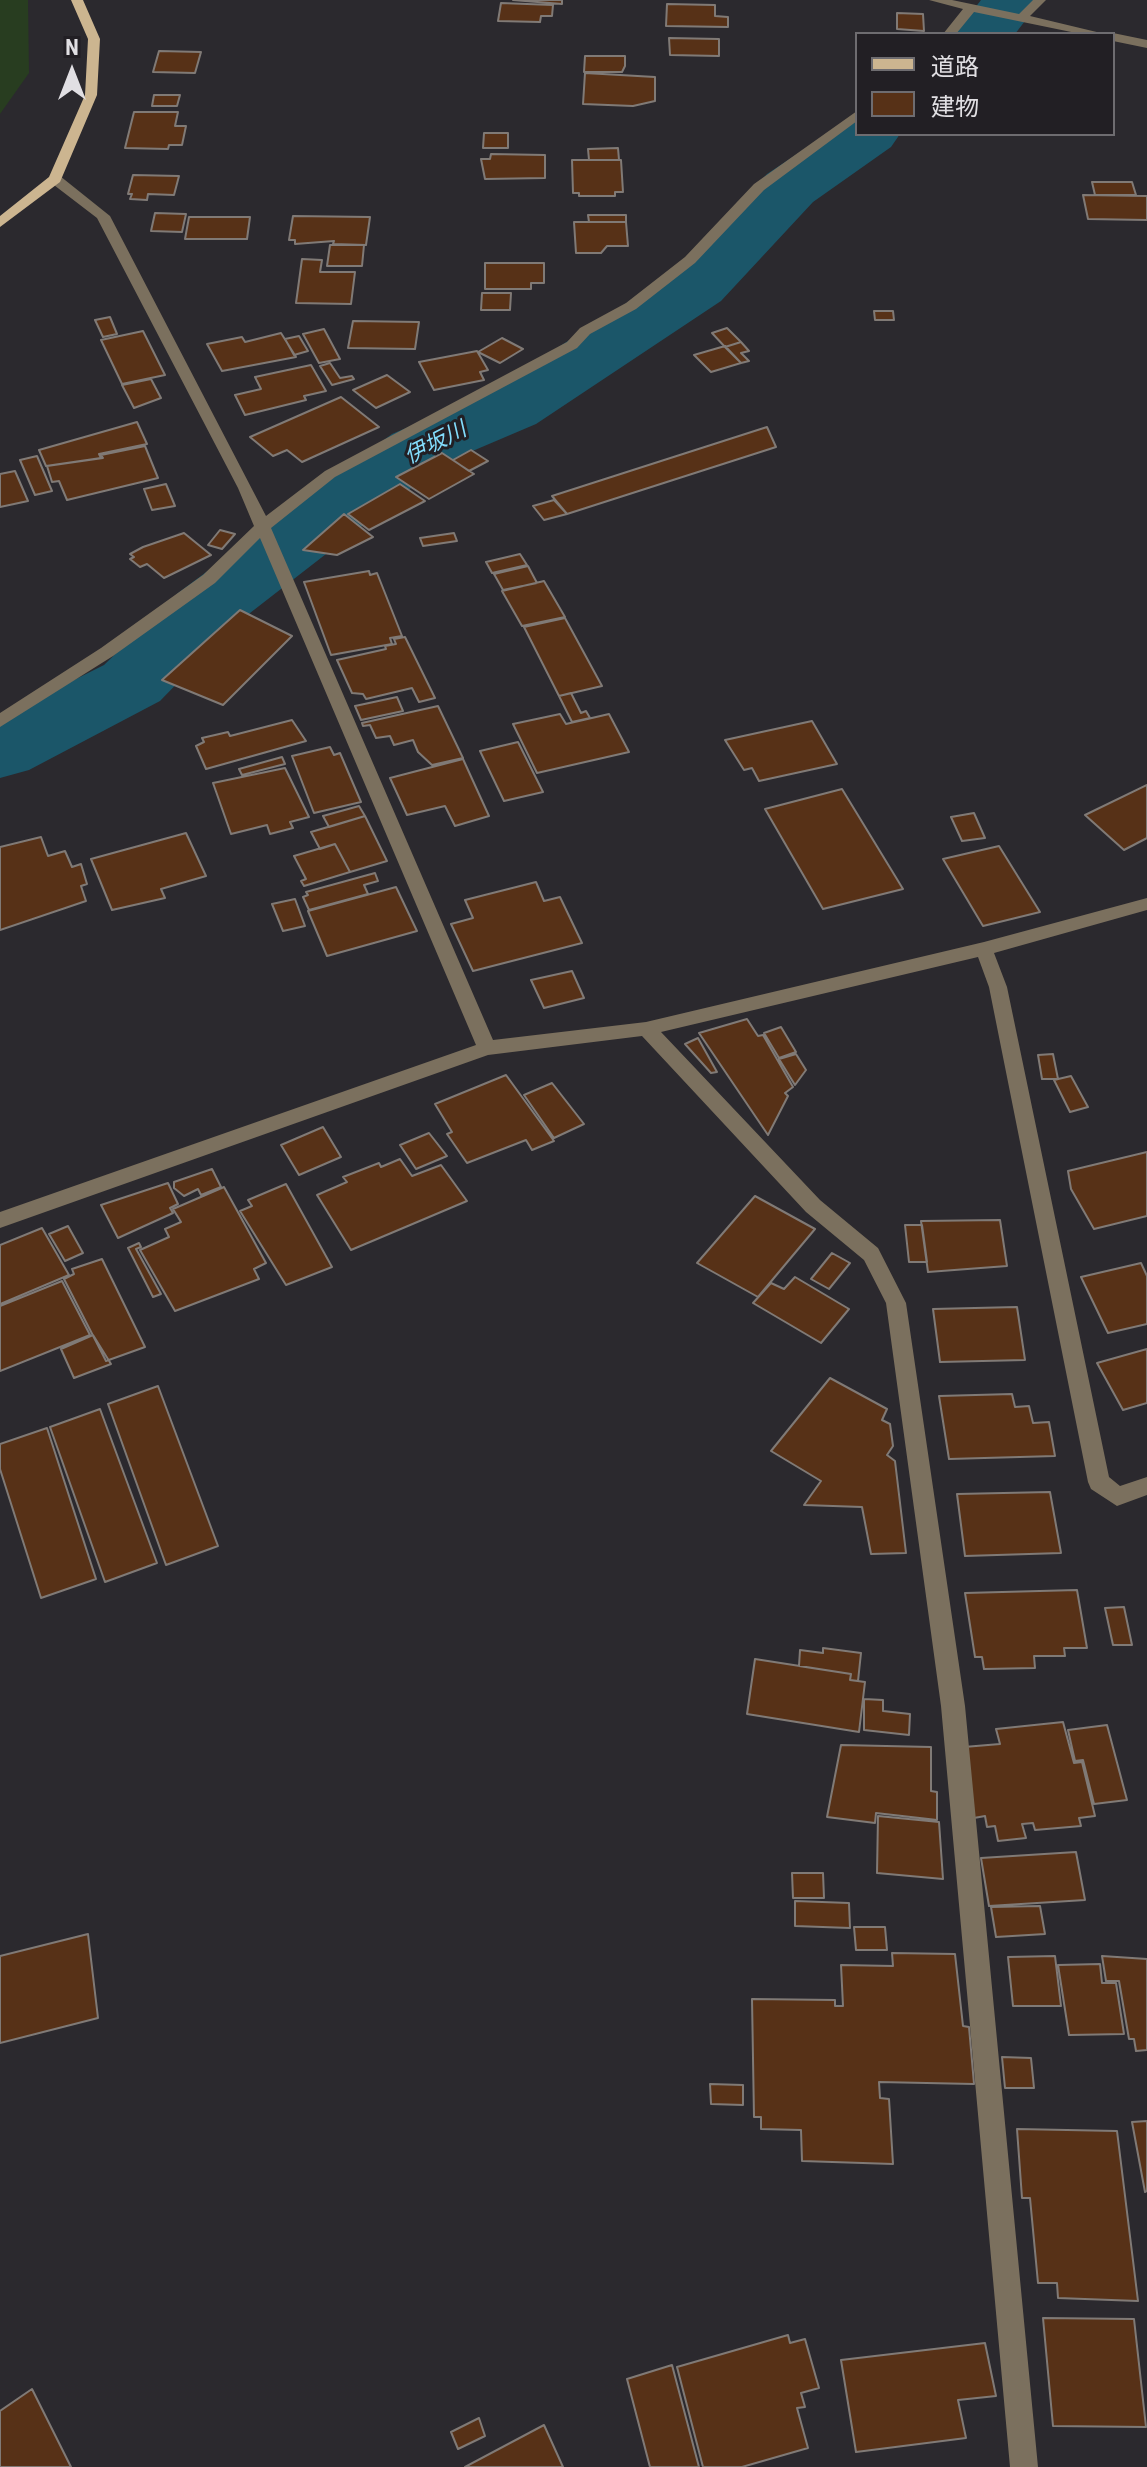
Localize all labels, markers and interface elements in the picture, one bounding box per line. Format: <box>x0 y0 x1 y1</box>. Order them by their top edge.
north arrow <box>32 32 112 112</box>
legend <box>855 32 1115 136</box>
text: N <box>65 35 79 60</box>
text: 道路 <box>931 53 979 81</box>
text: 建物 <box>931 93 979 121</box>
water label: 伊坂川 <box>401 417 471 471</box>

